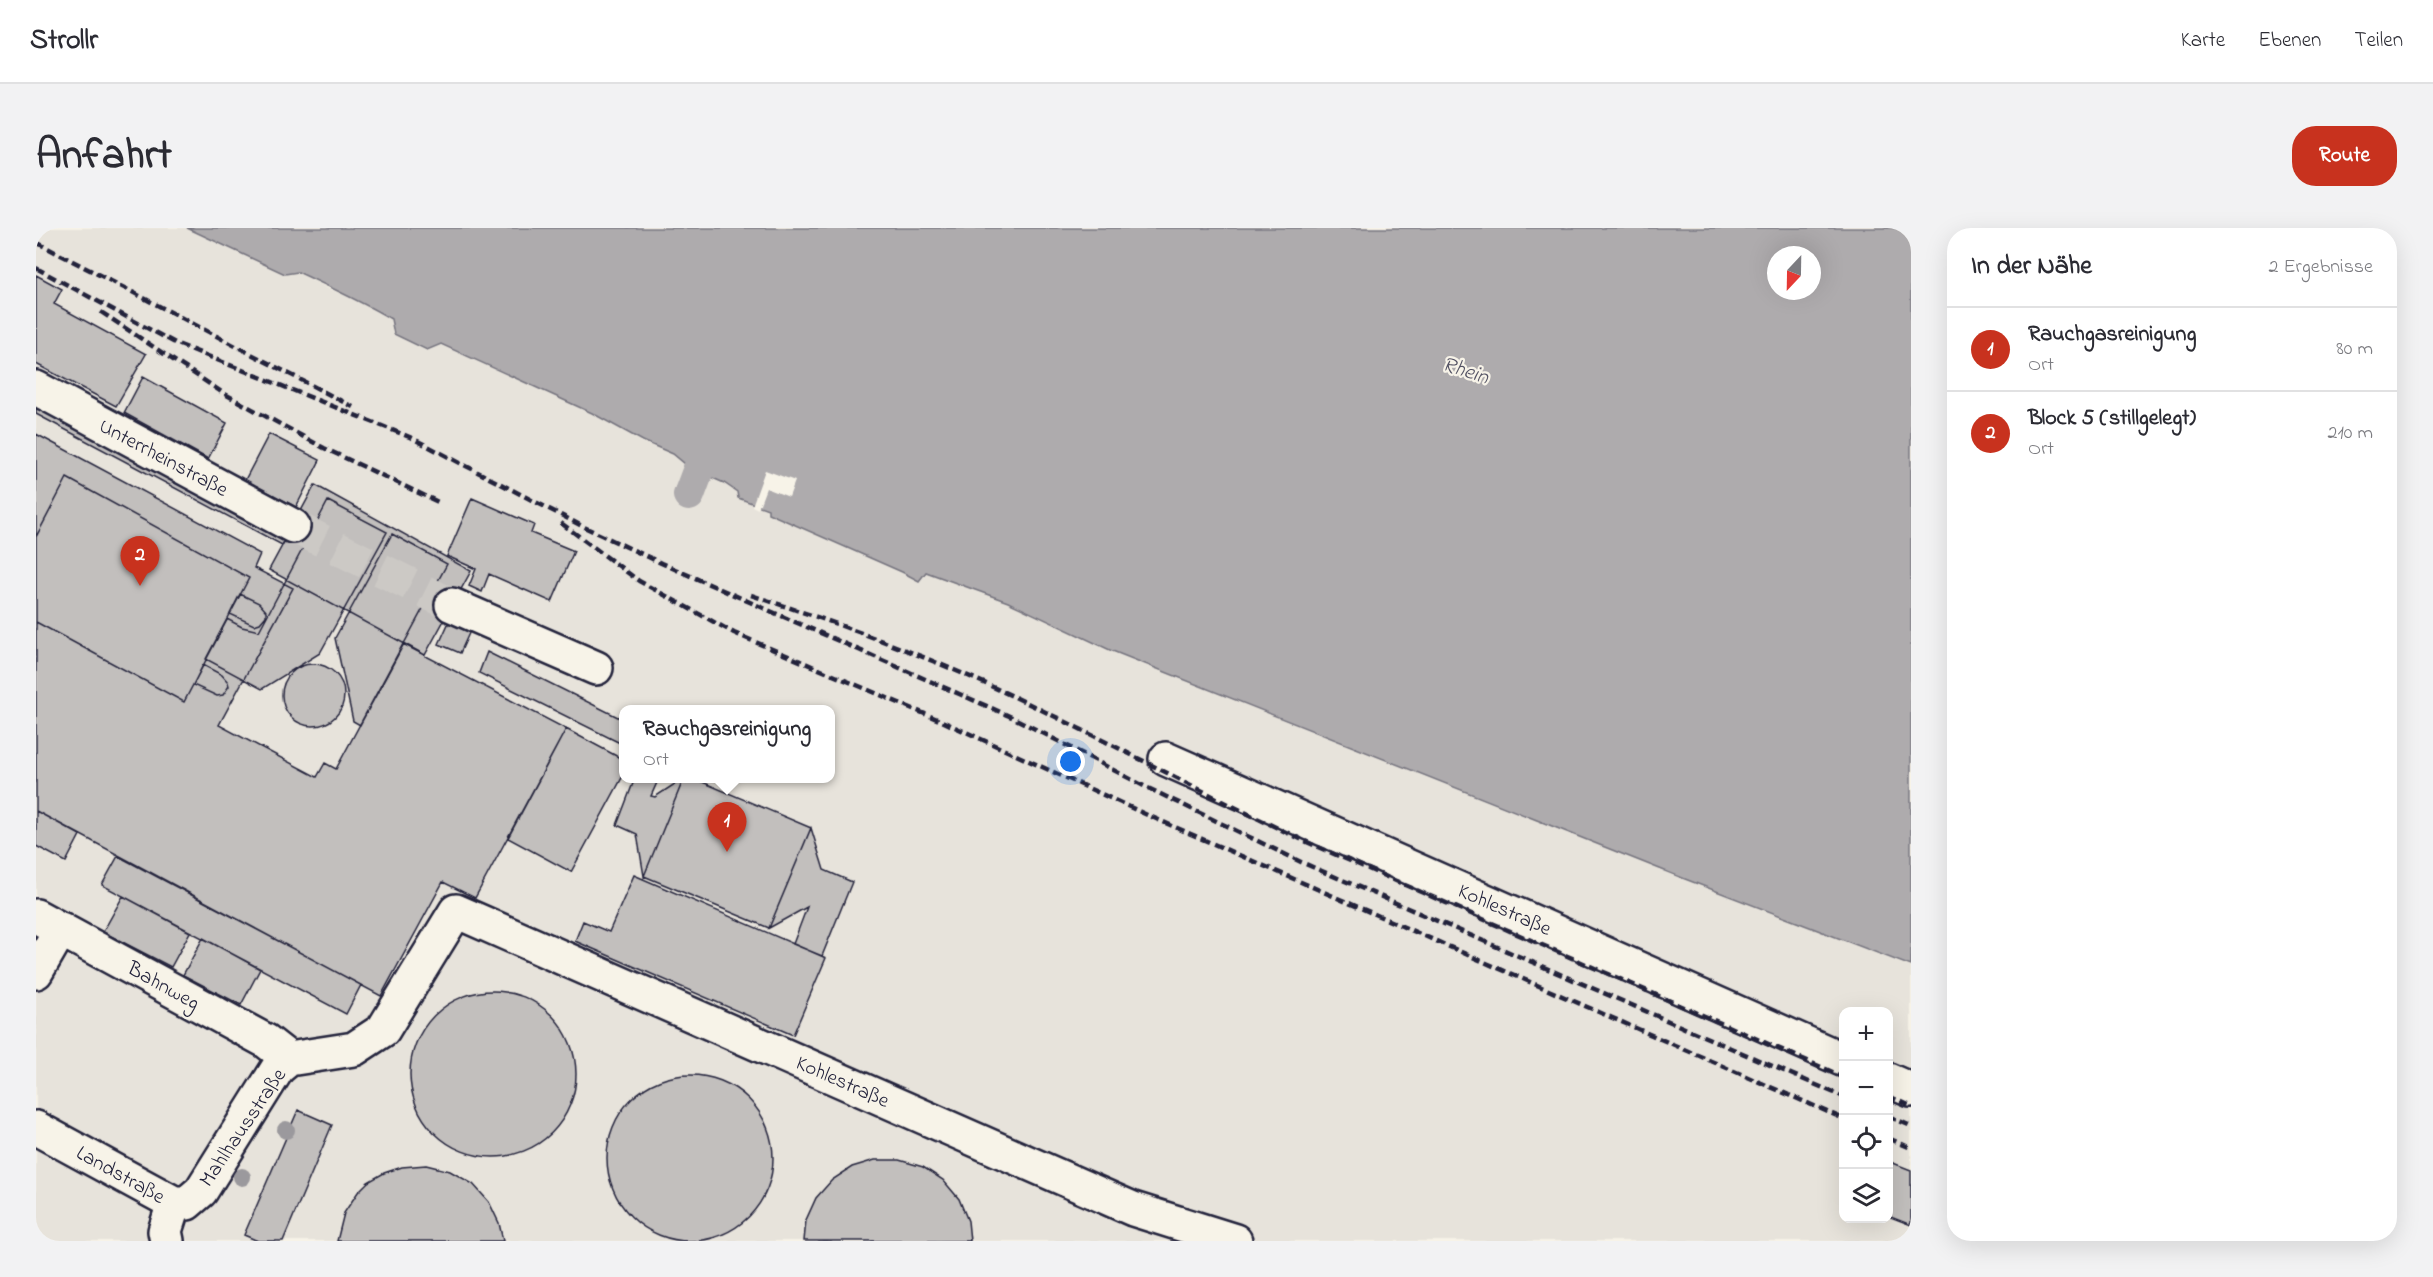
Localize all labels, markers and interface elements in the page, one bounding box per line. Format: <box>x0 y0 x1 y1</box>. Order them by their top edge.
text: Strollr <box>30 21 98 62</box>
text: Karte <box>2181 26 2225 56</box>
text: Ebenen <box>2258 26 2321 56</box>
text: Teilen <box>2354 26 2403 56</box>
text: Anfahrt <box>36 126 172 187</box>
button: Route <box>2292 126 2397 186</box>
north arrow <box>1767 246 1821 300</box>
text: In der Nähe <box>1971 248 2092 286</box>
text: 2 Ergebnisse <box>2268 253 2373 282</box>
text: Rauchgasreinigung <box>2028 319 2196 351</box>
text: 1 <box>1987 335 1994 364</box>
text: 80 m <box>2336 335 2373 364</box>
water label: Rhein <box>1438 349 1494 395</box>
text: Ort <box>2028 351 2054 380</box>
text: Block 5 (stillgelegt) <box>2028 403 2196 435</box>
street label: Unterrheinstraße <box>93 412 234 506</box>
text: 2 <box>1986 419 1995 448</box>
text: 210 m <box>2328 419 2373 448</box>
text: Ort <box>2028 435 2054 464</box>
pin: 2 <box>120 536 160 586</box>
popup <box>619 705 835 783</box>
text: Rauchgasreinigung <box>643 714 811 746</box>
text: Ort <box>643 746 669 775</box>
your location <box>1056 747 1085 776</box>
pin: 1 <box>708 802 746 852</box>
street label: Kohlestraße <box>1453 877 1556 945</box>
street label: Bahnweg <box>120 954 205 1021</box>
map controls <box>1839 1007 1893 1223</box>
button: + <box>1839 1007 1893 1061</box>
street label: Kohlestraße <box>791 1049 894 1117</box>
button: − <box>1839 1061 1893 1115</box>
street label: Mahlhausstraße <box>193 1062 295 1194</box>
button: locate <box>1839 1115 1893 1169</box>
street label: Landstraße <box>70 1139 170 1213</box>
button: layers <box>1839 1169 1893 1223</box>

